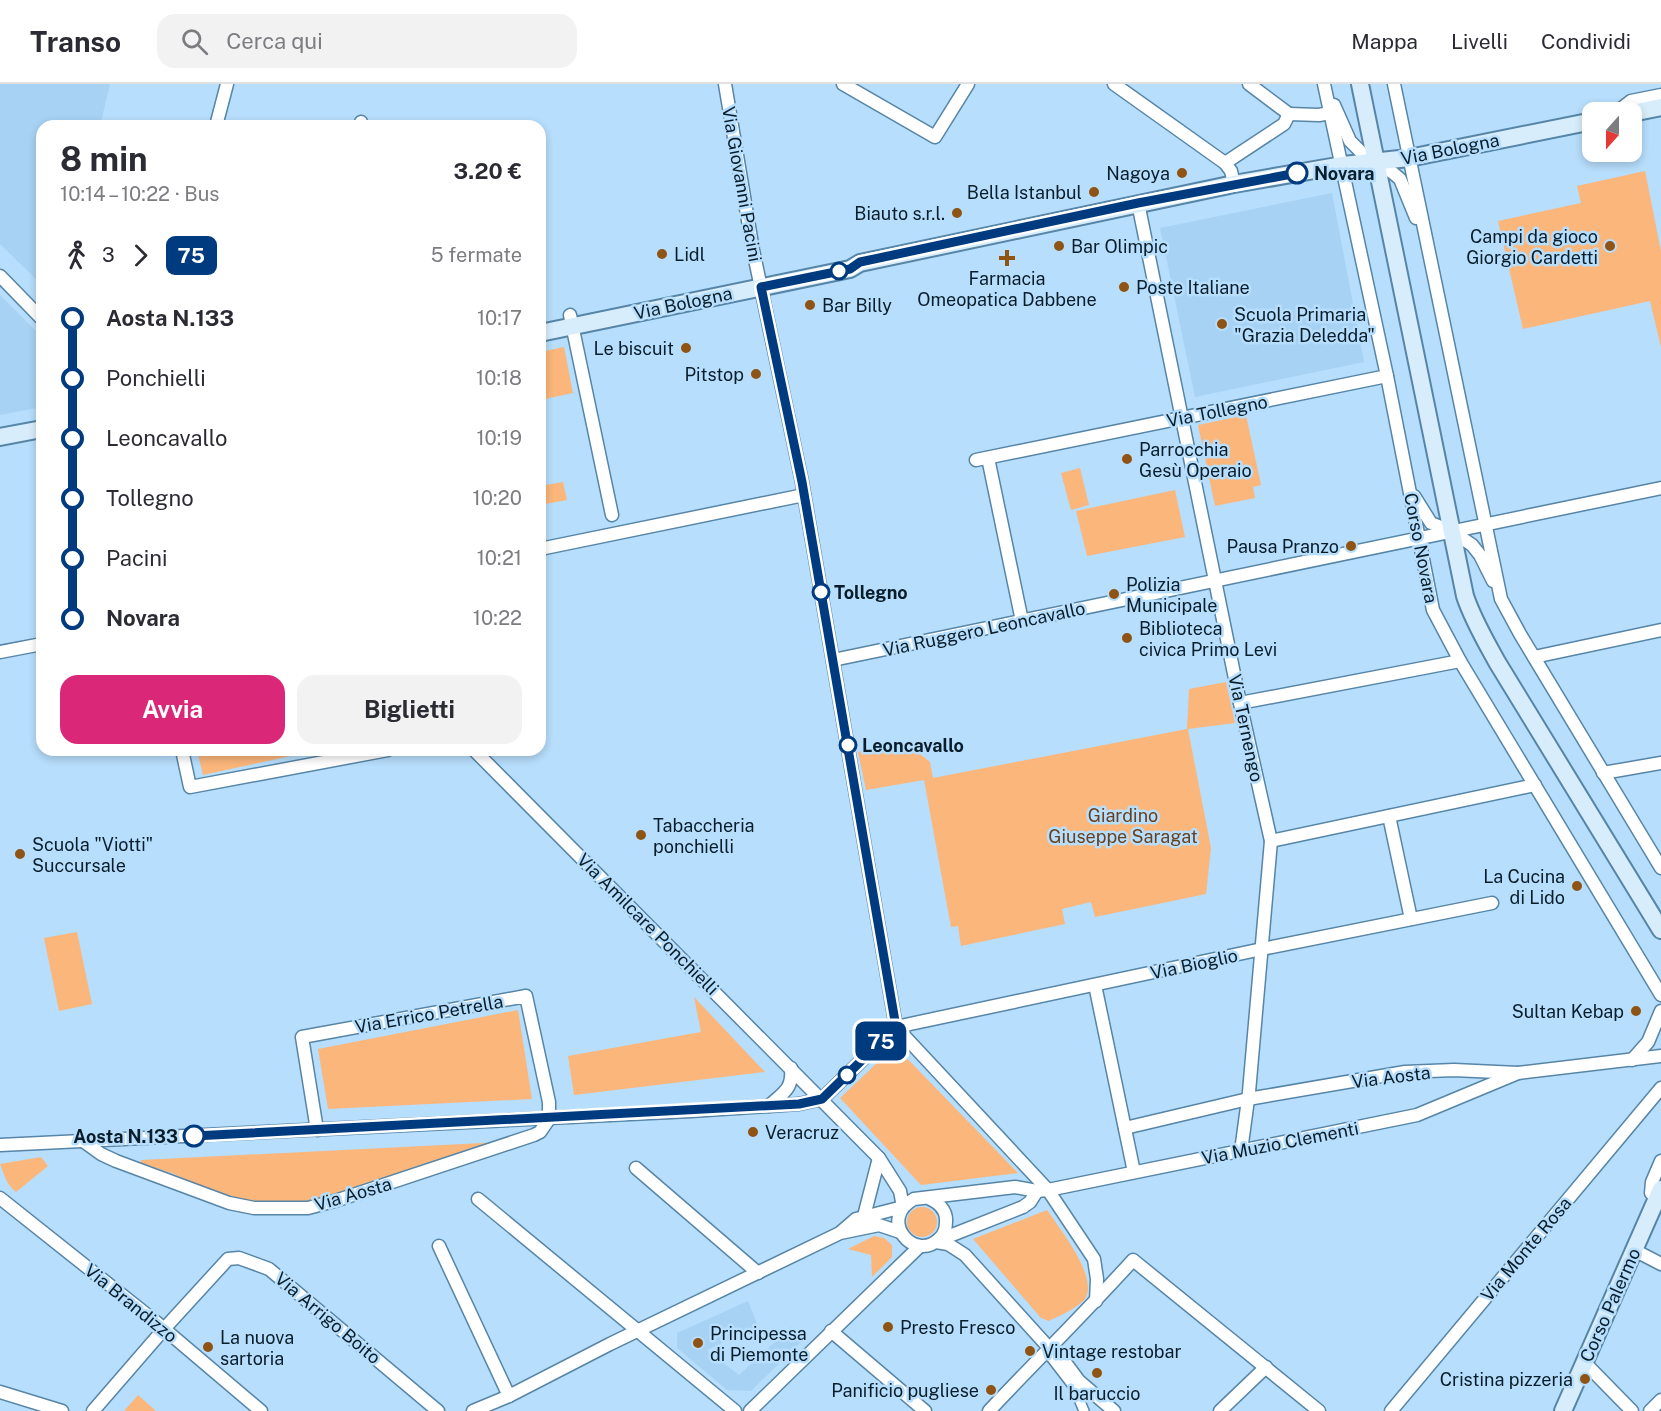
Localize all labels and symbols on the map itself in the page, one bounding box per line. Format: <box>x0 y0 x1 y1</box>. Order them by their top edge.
north arrow <box>1582 102 1642 162</box>
street label: Via Giovanni Pacini <box>718 105 766 263</box>
street label: Via Bologna <box>1399 129 1501 169</box>
marker: Novara <box>1286 162 1308 184</box>
place label: Nagoya <box>1106 163 1170 184</box>
place label: Novara <box>1314 163 1375 184</box>
marker: Nagoya <box>1175 166 1189 180</box>
place label: Bella Istanbul <box>967 182 1082 203</box>
marker: Bella Istanbul <box>1087 185 1101 199</box>
place label: Biauto s.r.l. <box>854 203 945 224</box>
marker: Biauto s.r.l. <box>950 206 964 220</box>
place label: Campi da gioco Giorgio Cardetti <box>1466 226 1598 268</box>
place label: Bar Olimpic <box>1071 236 1168 257</box>
marker: Bar Olimpic <box>1052 239 1066 253</box>
marker: Campi da gioco Giorgio Cardetti <box>1603 239 1617 253</box>
place label: Lidl <box>674 244 705 265</box>
marker: Lidl <box>655 247 669 261</box>
marker: Farmacia Omeopatica Dabbene <box>1000 251 1014 265</box>
unlabelled marker <box>830 262 848 280</box>
place label: Farmacia Omeopatica Dabbene <box>917 268 1097 310</box>
place label: Poste Italiane <box>1136 277 1250 298</box>
marker: Poste Italiane <box>1117 280 1131 294</box>
street label: Via Bologna <box>632 282 734 324</box>
place label: Bar Billy <box>822 295 892 316</box>
marker: Bar Billy <box>803 298 817 312</box>
place label: Scuola Primaria "Grazia Deledda" <box>1234 304 1375 346</box>
marker: Scuola Primaria "Grazia Deledda" <box>1215 317 1229 331</box>
place label: Le biscuit <box>593 338 674 359</box>
marker: Le biscuit <box>679 341 693 355</box>
place label: Pitstop <box>685 364 744 385</box>
marker: Pitstop <box>749 367 763 381</box>
street label: Via Tollegno <box>1165 391 1269 431</box>
place label: Parrocchia Gesù Operaio <box>1139 439 1252 481</box>
marker: Parrocchia Gesù Operaio <box>1120 452 1134 466</box>
street label: Corso Novara <box>1400 491 1442 605</box>
place label: Pausa Pranzo <box>1227 536 1339 557</box>
marker: Pausa Pranzo <box>1344 539 1358 553</box>
place label: Polizia Municipale <box>1126 574 1217 616</box>
place label: Tollegno <box>834 582 908 603</box>
marker: Tollegno <box>812 583 830 601</box>
marker: Polizia Municipale <box>1107 587 1121 601</box>
street label: Via Ruggero Leoncavallo <box>881 597 1087 661</box>
place label: Biblioteca civica Primo Levi <box>1139 618 1277 660</box>
marker: Biblioteca civica Primo Levi <box>1120 631 1134 645</box>
street label: Via Ternengo <box>1224 672 1268 784</box>
place label: Leoncavallo <box>862 735 964 756</box>
marker: Leoncavallo <box>839 736 857 754</box>
park label: Giardino Giuseppe Saragat <box>1048 805 1198 847</box>
place label: Tabaccheria ponchielli <box>653 815 755 857</box>
marker: Tabaccheria ponchielli <box>634 828 648 842</box>
place label: Scuola "Viotti" Succursale <box>32 834 153 876</box>
marker: Scuola "Viotti" Succursale <box>13 847 27 861</box>
street label: Via Amilcare Ponchielli <box>573 849 723 999</box>
place label: La Cucina di Lido <box>1483 866 1565 908</box>
marker: La Cucina di Lido <box>1570 879 1584 893</box>
street label: Via Bioglio <box>1148 945 1240 983</box>
street label: Via Errico Petrella <box>353 991 505 1037</box>
place label: Sultan Kebap <box>1512 1001 1624 1022</box>
marker: Sultan Kebap <box>1629 1004 1643 1018</box>
line badge: 75 <box>854 1022 908 1060</box>
street label: Via Aosta <box>1350 1062 1432 1092</box>
unlabelled marker <box>838 1066 856 1084</box>
street label: Via Muzio Clementi <box>1200 1117 1360 1169</box>
place label: Veracruz <box>765 1122 839 1143</box>
marker: Aosta N.133 <box>183 1125 205 1147</box>
marker: Veracruz <box>746 1125 760 1139</box>
place label: Aosta N.133 <box>73 1126 178 1147</box>
street label: Via Aosta <box>312 1173 394 1215</box>
street label: Via Monte Rosa <box>1476 1193 1576 1305</box>
street label: Corso Palermo <box>1576 1245 1644 1365</box>
street label: Via Brandizzo <box>81 1259 181 1347</box>
street label: Via Arrigo Boito <box>271 1268 385 1368</box>
place label: Presto Fresco <box>900 1317 1015 1338</box>
marker: Presto Fresco <box>881 1320 895 1334</box>
place label: Principessa di Piemonte <box>710 1323 809 1365</box>
place label: La nuova sartoria <box>220 1327 294 1369</box>
marker: Principessa di Piemonte <box>691 1336 705 1350</box>
marker: La nuova sartoria <box>201 1340 215 1354</box>
place label: Vintage restobar <box>1042 1341 1181 1362</box>
marker: Vintage restobar <box>1023 1344 1037 1358</box>
marker: Il baruccio <box>1090 1366 1104 1380</box>
place label: Cristina pizzeria <box>1440 1369 1573 1390</box>
marker: Cristina pizzeria <box>1578 1372 1592 1386</box>
place label: Panificio pugliese <box>831 1380 979 1401</box>
marker: Panificio pugliese <box>984 1383 998 1397</box>
place label: Il baruccio <box>1053 1383 1141 1404</box>

